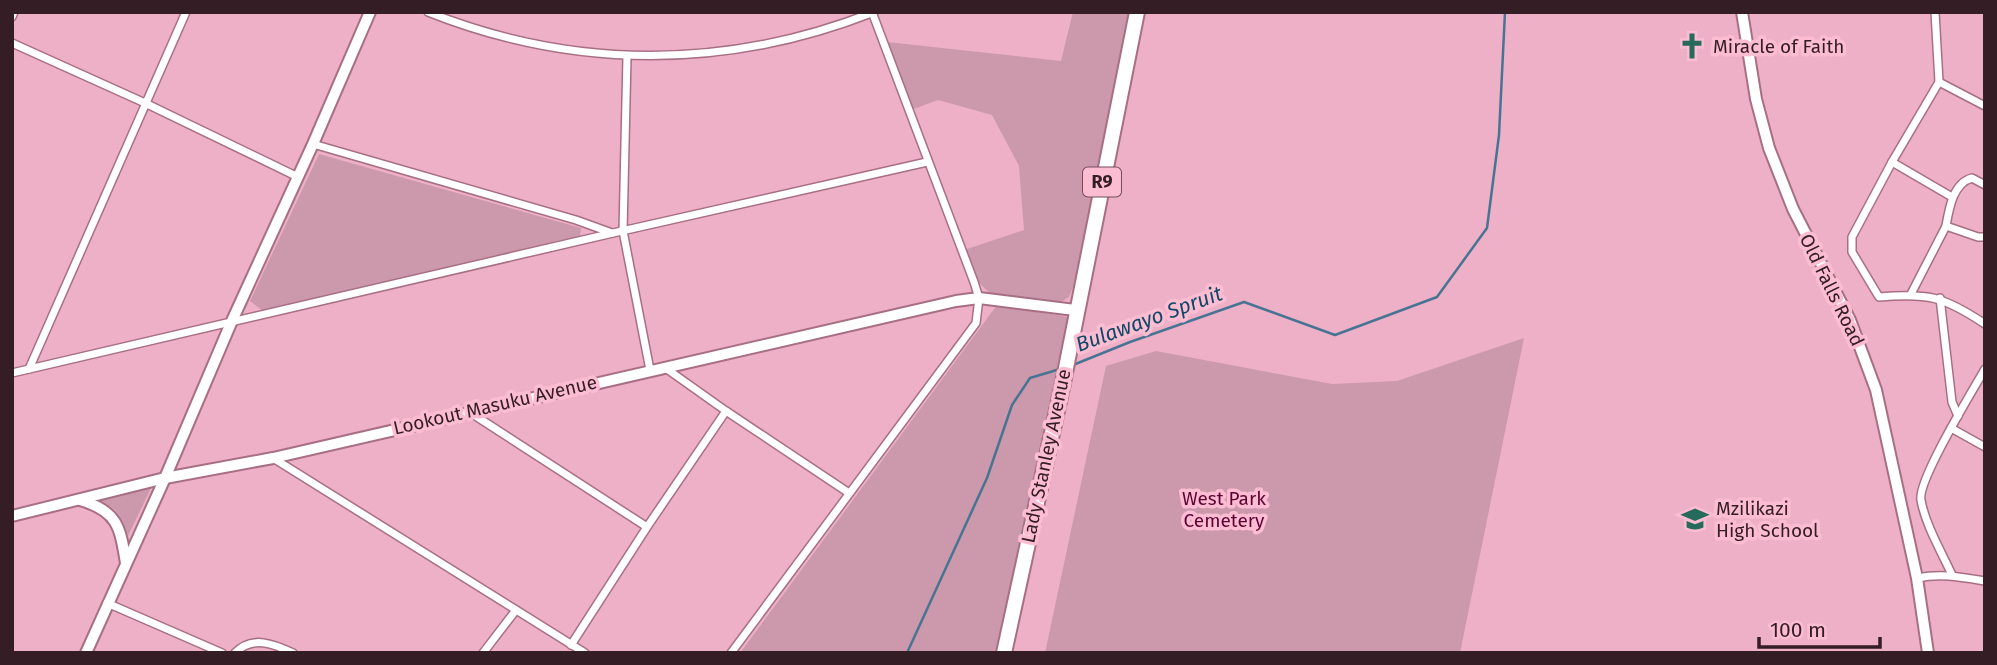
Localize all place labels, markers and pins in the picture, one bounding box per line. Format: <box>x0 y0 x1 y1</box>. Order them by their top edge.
church icon: Miracle of Faith <box>1677 31 1707 61</box>
place label: Miracle of Faith <box>1713 35 1844 58</box>
place label: Mzilikazi High School <box>1716 497 1819 542</box>
school or university icon: Mzilikazi High School <box>1680 504 1710 534</box>

